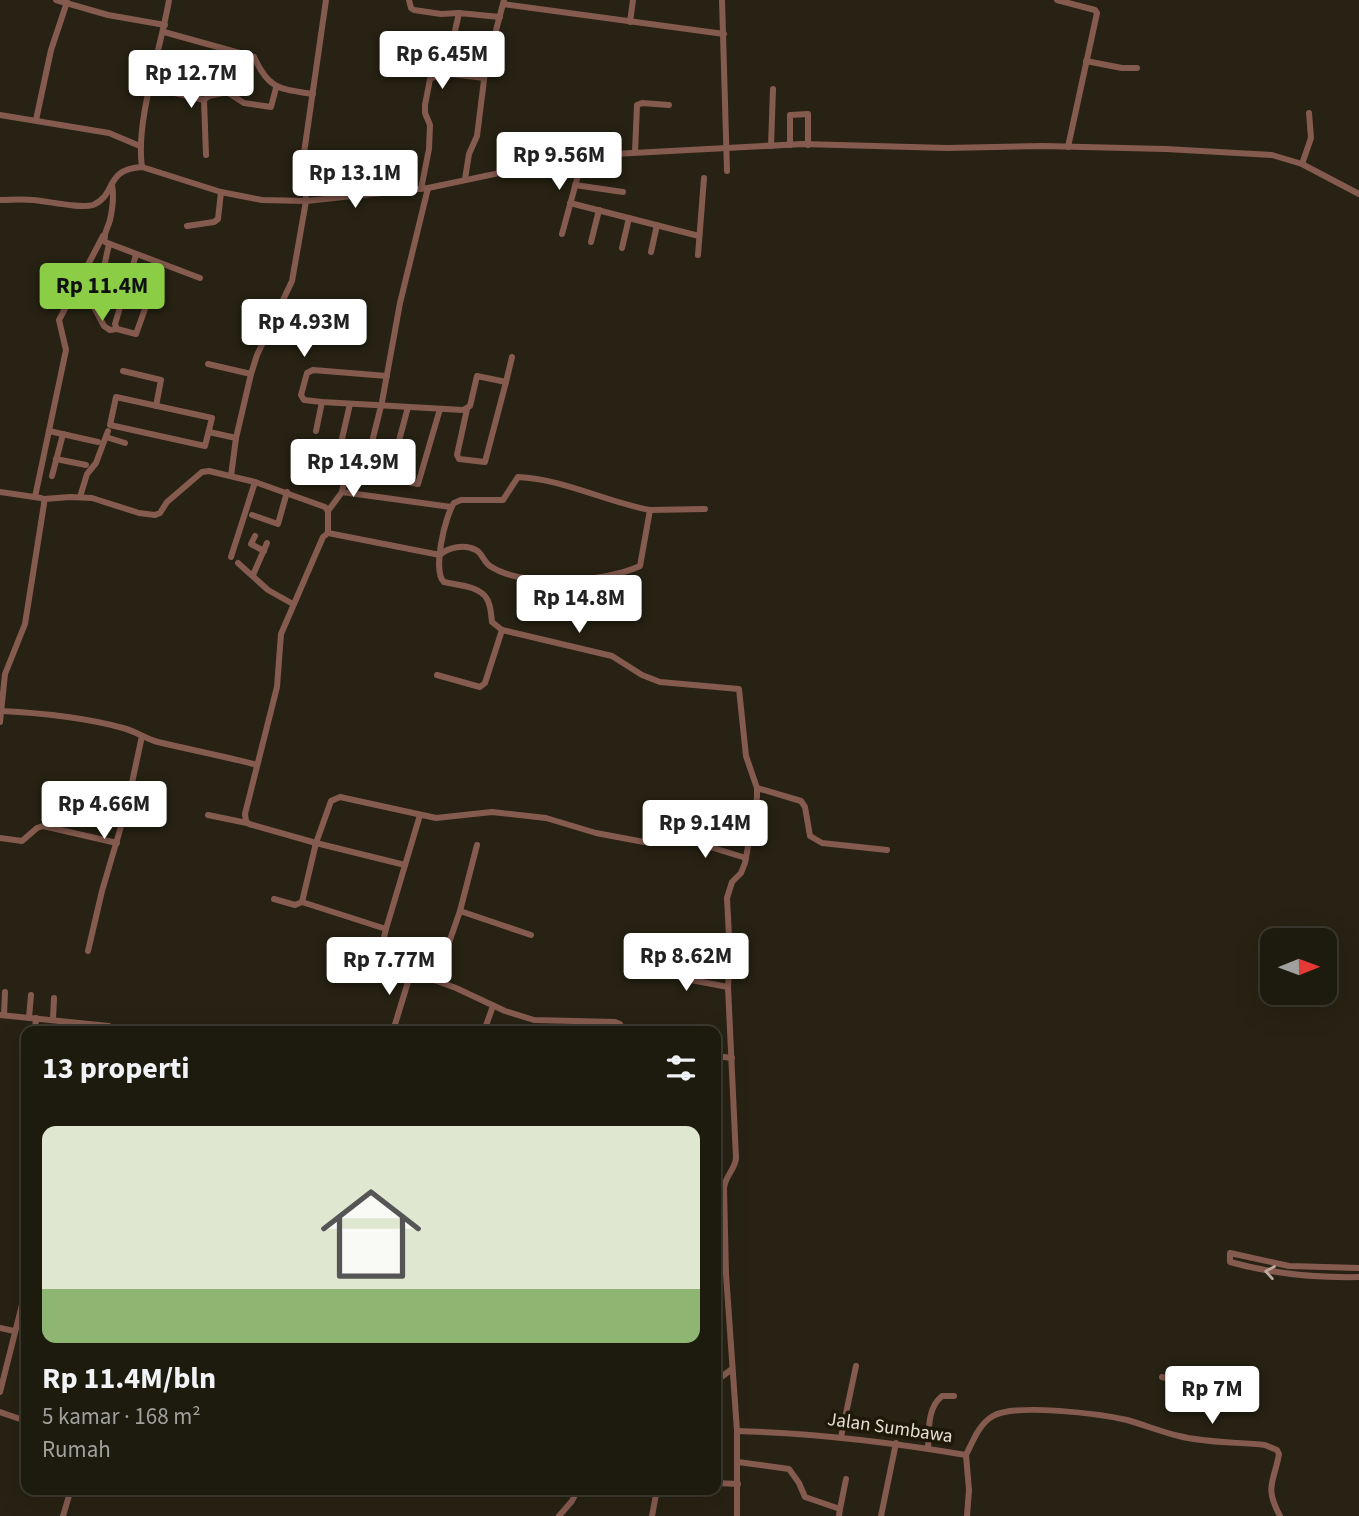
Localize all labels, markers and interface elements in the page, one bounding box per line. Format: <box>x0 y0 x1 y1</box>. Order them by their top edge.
pin: Rp 6.45M <box>370 32 514 91</box>
text: Rp 6.45M <box>396 37 488 70</box>
pin: Rp 12.7M <box>119 50 263 110</box>
text: Rp 12.7M <box>145 56 237 89</box>
pin: Rp 9.56M <box>487 132 631 192</box>
text: Rp 9.56M <box>513 138 605 171</box>
pin: Rp 13.1M <box>283 150 427 210</box>
text: Rp 13.1M <box>309 156 401 189</box>
pin: Rp 11.4M <box>30 264 174 323</box>
text: Rp 11.4M <box>56 269 148 302</box>
pin: Rp 4.93M <box>232 300 376 359</box>
text: Rp 4.93M <box>258 305 350 338</box>
pin: Rp 14.9M <box>281 440 425 499</box>
text: Rp 14.9M <box>307 445 399 478</box>
pin: Rp 14.8M <box>507 576 651 635</box>
text: Rp 14.8M <box>533 581 625 614</box>
pin: Rp 4.66M <box>32 782 176 841</box>
text: Rp 4.66M <box>58 787 150 820</box>
pin: Rp 9.14M <box>633 800 777 860</box>
text: Rp 9.14M <box>659 806 751 839</box>
north arrow <box>1260 928 1337 1004</box>
map controls <box>1260 928 1337 1005</box>
pin: Rp 8.62M <box>614 934 758 993</box>
pin: Rp 7.77M <box>317 937 461 997</box>
text: Rp 8.62M <box>640 939 732 972</box>
text: Rp 7.77M <box>343 943 435 976</box>
text: 13 properti <box>42 1047 190 1090</box>
icon: filters <box>662 1049 700 1087</box>
icon: home <box>308 1171 434 1297</box>
one-way arrow <box>1264 1265 1276 1280</box>
text: Rp 11.4M/bln <box>42 1357 216 1400</box>
pin: Rp 7M <box>1163 1366 1261 1426</box>
text: Rp 7M <box>1181 1372 1243 1405</box>
text: 5 kamar · 168 m² <box>42 1400 201 1433</box>
street label: Jalan Sumbawa <box>826 1406 954 1450</box>
text: Rumah <box>42 1433 111 1466</box>

